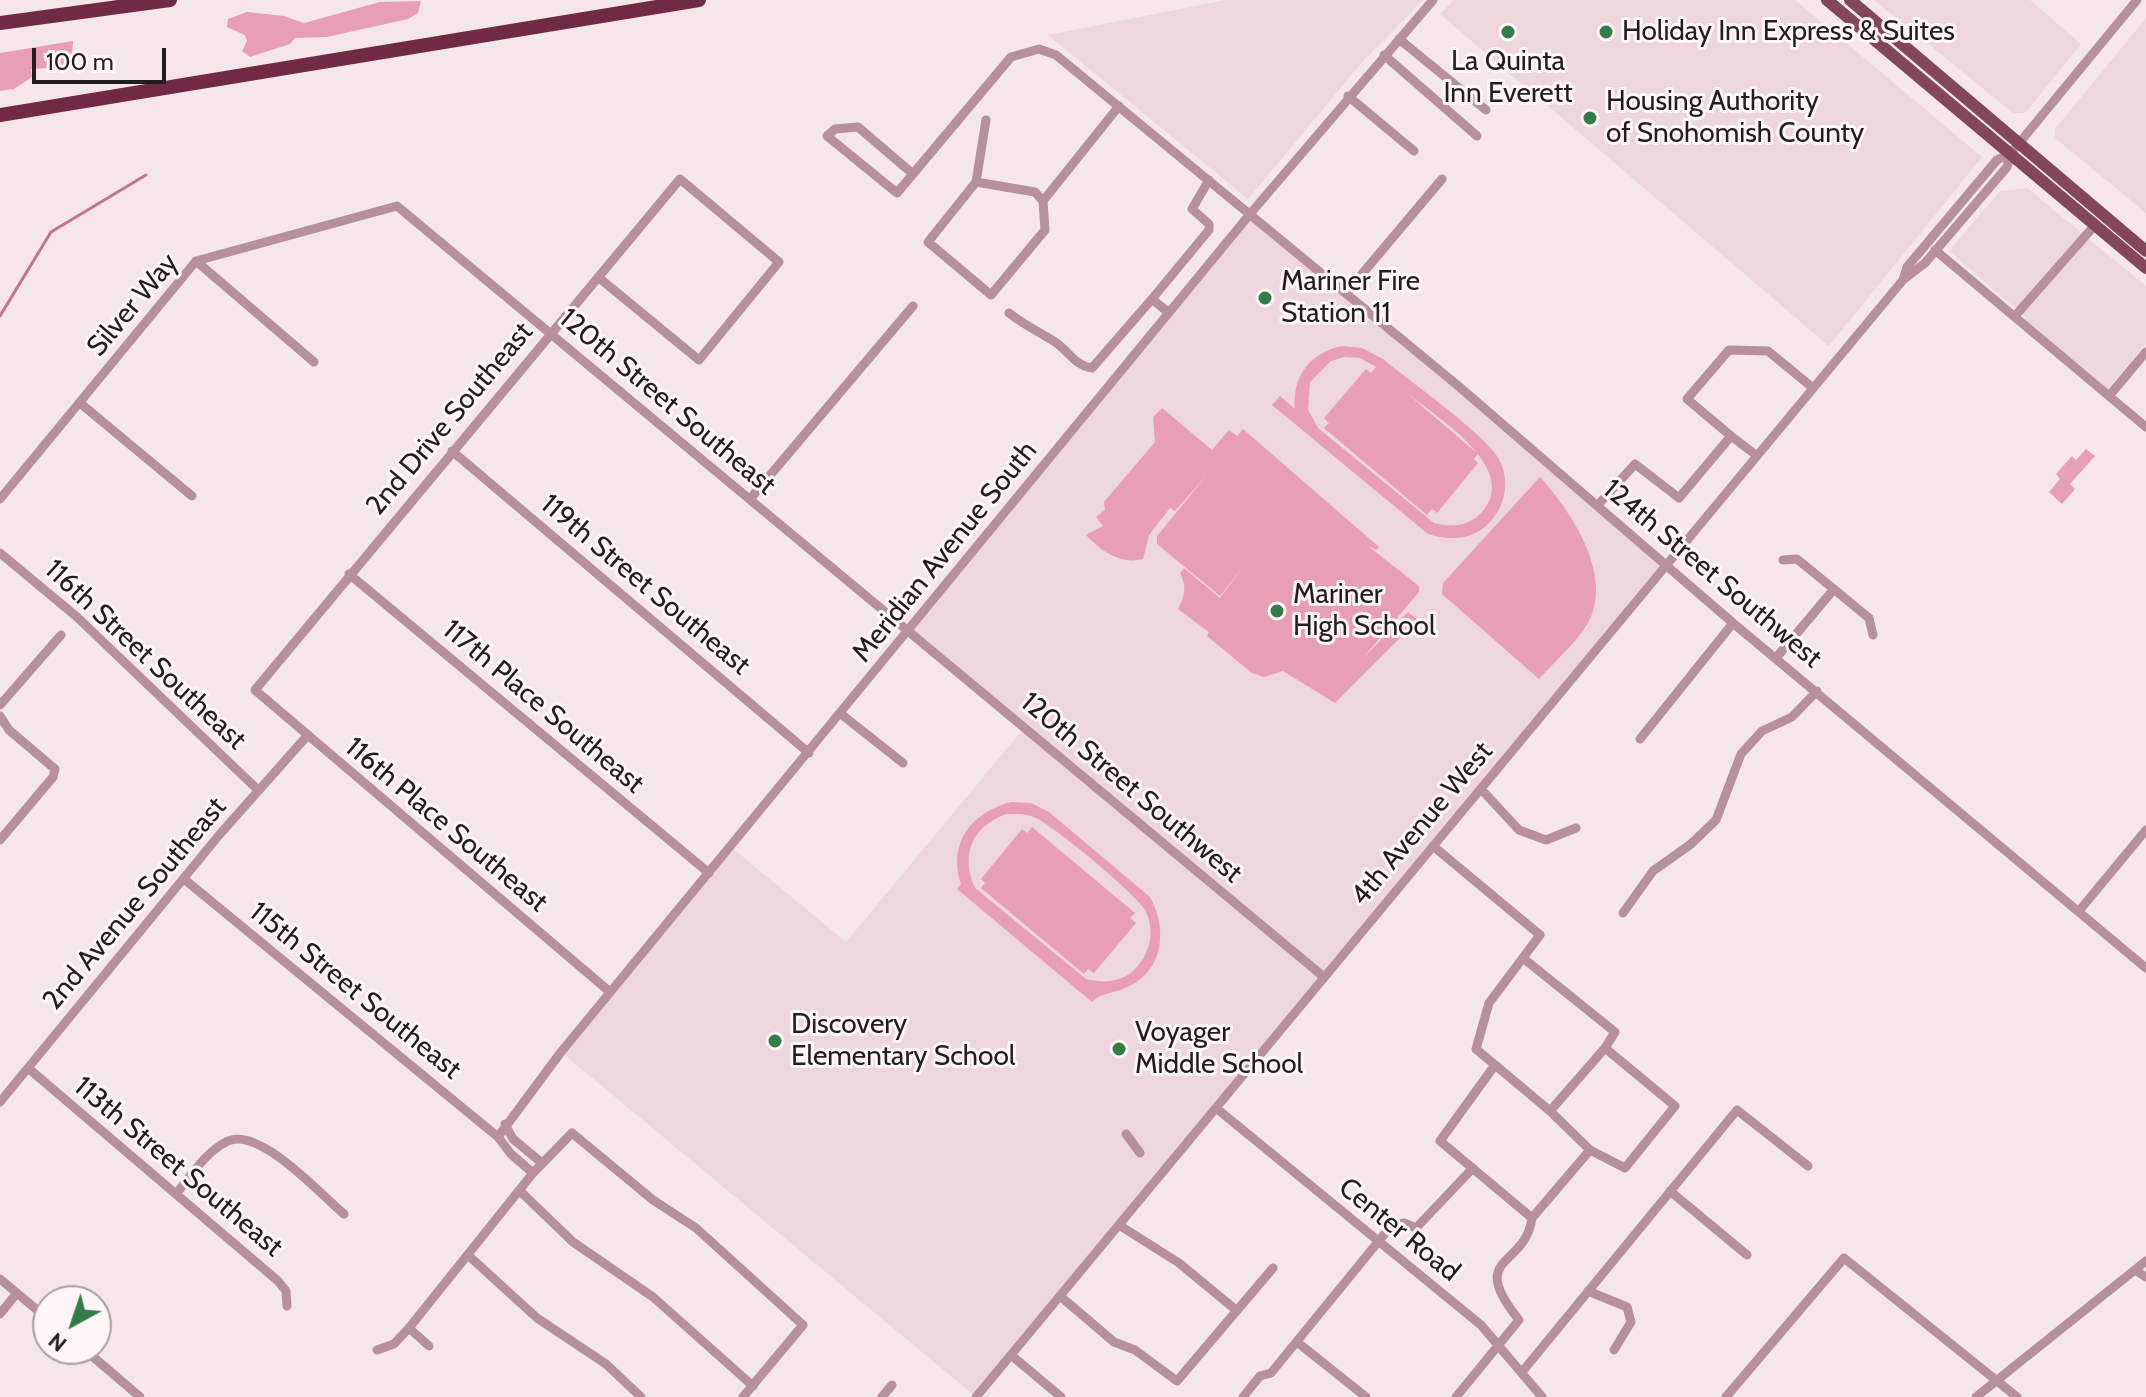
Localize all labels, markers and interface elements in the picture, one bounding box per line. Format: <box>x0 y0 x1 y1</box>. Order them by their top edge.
place label: Holiday Inn Express & Suites <box>1622 15 1955 49</box>
marker: La Quinta Inn Everett <box>1499 23 1517 41</box>
marker: Holiday Inn Express & Suites <box>1597 23 1615 41</box>
scale bar <box>36 32 170 82</box>
place label: La Quinta Inn Everett <box>1443 45 1573 111</box>
text: 100 m <box>46 47 114 76</box>
place label: Housing Authority of Snohomish County <box>1606 85 1864 151</box>
marker: Housing Authority of Snohomish County <box>1581 109 1599 127</box>
street label: Silver Way <box>80 247 186 363</box>
place label: Mariner Fire Station 11 <box>1281 265 1420 331</box>
marker: Mariner Fire Station 11 <box>1256 289 1274 307</box>
street label: 120th Street Southeast <box>552 302 782 502</box>
street label: 2nd Drive Southeast <box>360 316 540 522</box>
street label: Meridian Avenue South <box>846 435 1044 669</box>
street label: 124th Street Southwest <box>1596 473 1828 675</box>
street label: 119th Street Southeast <box>533 488 757 682</box>
street label: 116th Street Southeast <box>37 553 253 757</box>
place label: Mariner High School <box>1293 578 1436 644</box>
marker: Mariner High School <box>1268 602 1286 620</box>
street label: 117th Place Southeast <box>436 613 650 801</box>
street label: 120th Street Southwest <box>1013 686 1249 890</box>
street label: 116th Place Southeast <box>338 731 554 919</box>
street label: 4th Avenue West <box>1344 735 1500 913</box>
street label: 2nd Avenue Southeast <box>36 791 234 1017</box>
street label: 115th Street Southeast <box>242 895 468 1087</box>
place label: Discovery Elementary School <box>791 1008 1015 1074</box>
place label: Voyager Middle School <box>1135 1016 1303 1082</box>
marker: Discovery Elementary School <box>766 1032 784 1050</box>
marker: Voyager Middle School <box>1110 1040 1128 1058</box>
street label: 113th Street Southeast <box>67 1070 289 1264</box>
street label: Center Road <box>1332 1171 1466 1289</box>
north arrow <box>32 1285 112 1365</box>
text: N <box>43 1327 72 1358</box>

